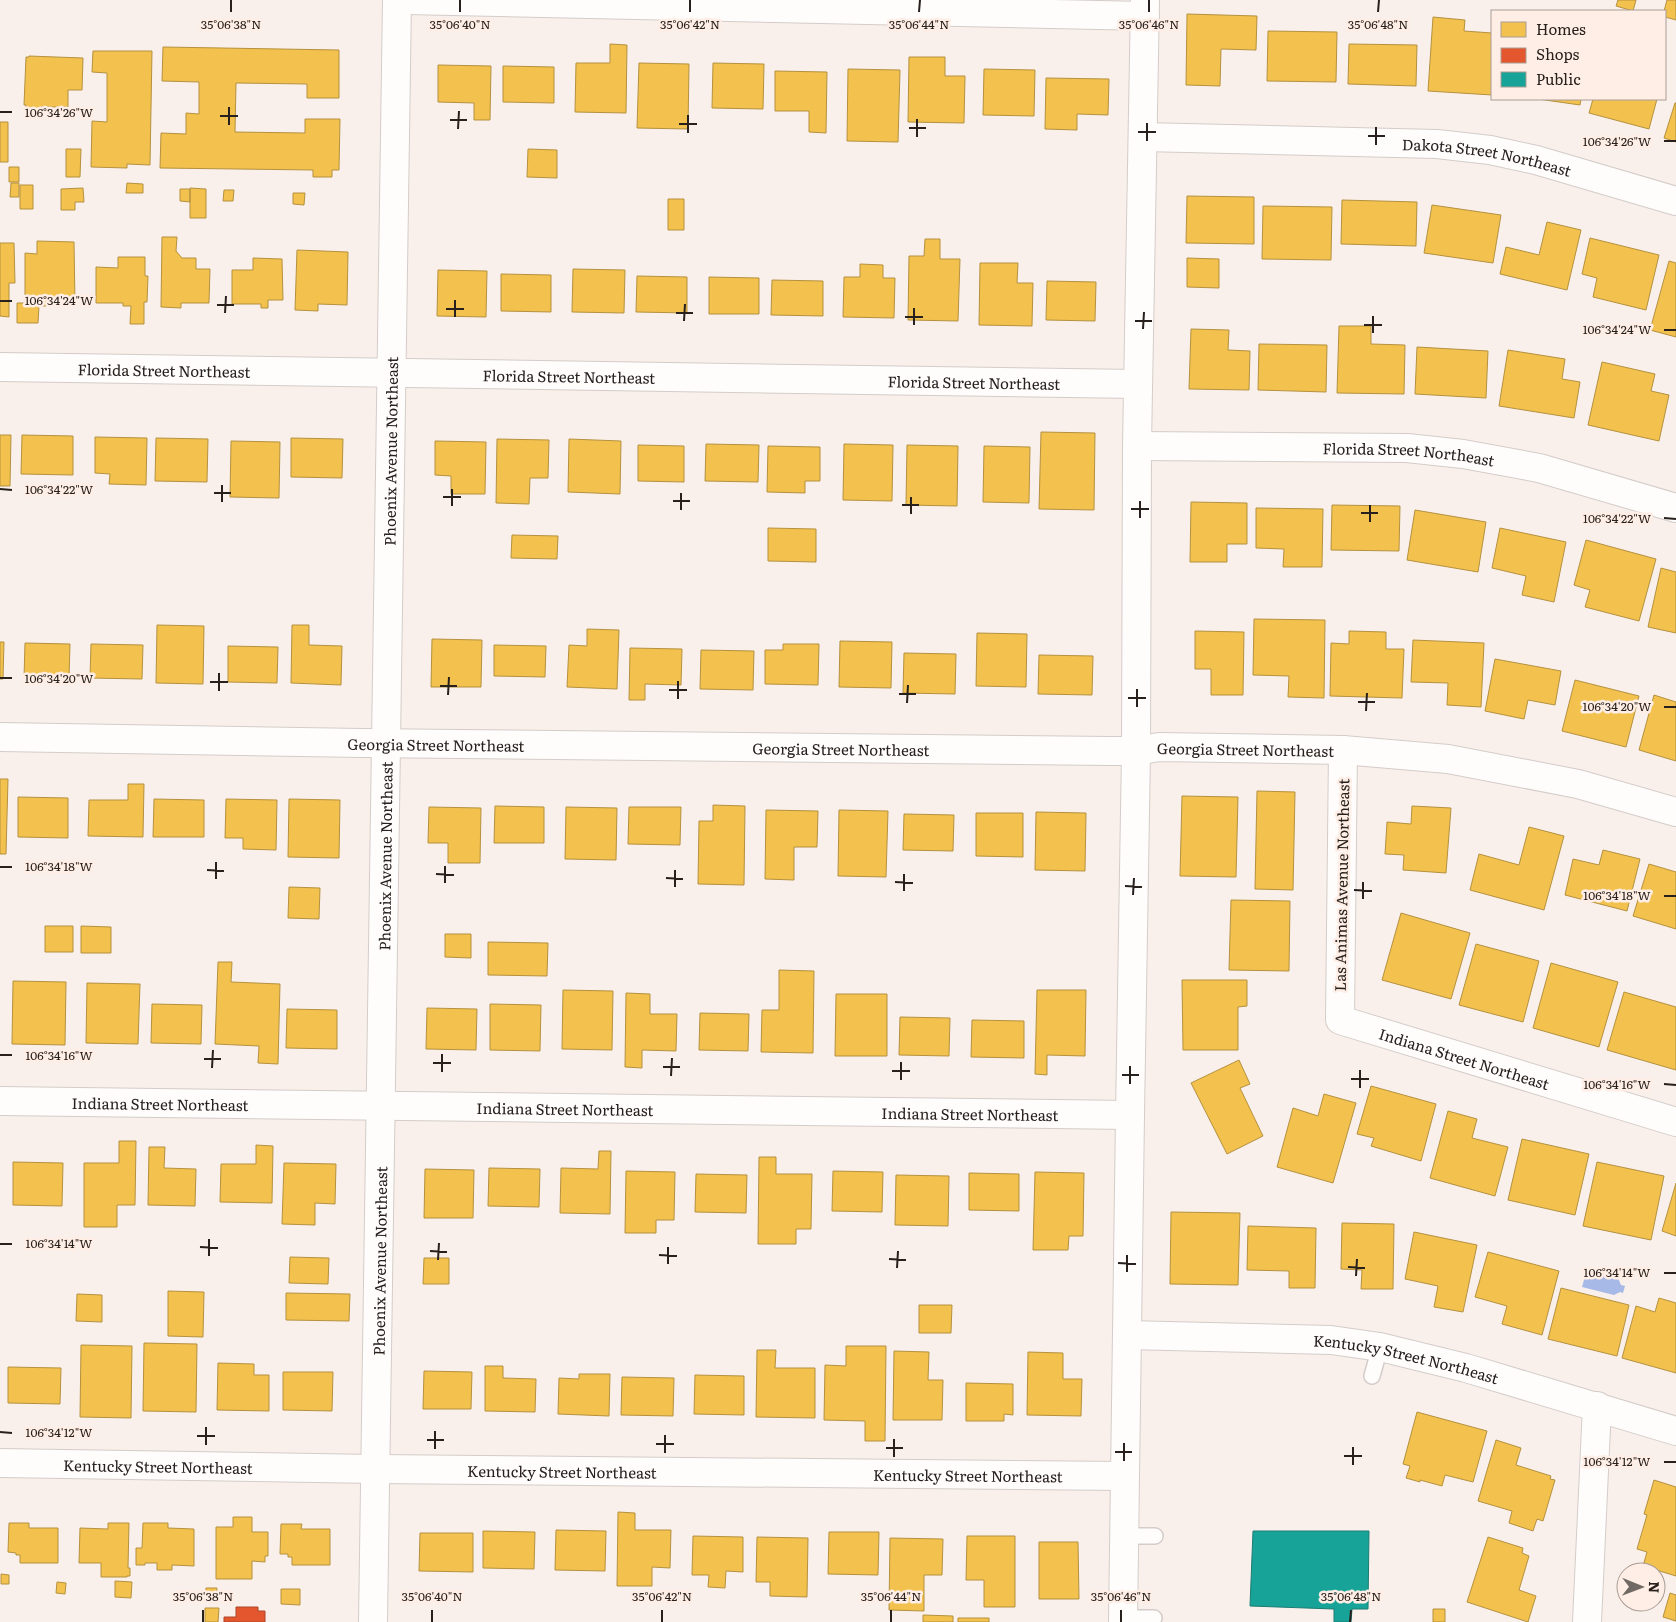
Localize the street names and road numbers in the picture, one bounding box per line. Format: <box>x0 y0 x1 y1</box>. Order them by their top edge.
street label: Dakota Street Northeast <box>1402 132 1574 181</box>
street label: Phoenix Avenue Northeast <box>377 356 403 546</box>
street label: Florida Street Northeast <box>77 357 251 382</box>
street label: Florida Street Northeast <box>482 363 655 388</box>
street label: Florida Street Northeast <box>887 369 1060 394</box>
street label: Florida Street Northeast <box>1323 436 1497 471</box>
street label: Georgia Street Northeast <box>347 731 525 756</box>
street label: Georgia Street Northeast <box>1157 735 1334 761</box>
street label: Georgia Street Northeast <box>752 736 930 761</box>
street label: Phoenix Avenue Northeast <box>372 761 397 951</box>
street label: Las Animas Avenue Northeast <box>1328 778 1354 992</box>
street label: Indiana Street Northeast <box>1376 1021 1552 1094</box>
street label: Indiana Street Northeast <box>71 1090 249 1116</box>
street label: Indiana Street Northeast <box>476 1095 654 1121</box>
street label: Indiana Street Northeast <box>881 1100 1059 1126</box>
street label: Phoenix Avenue Northeast <box>366 1166 392 1356</box>
street label: Kentucky Street Northeast <box>1313 1328 1502 1389</box>
street label: Kentucky Street Northeast <box>63 1453 253 1479</box>
street label: Kentucky Street Northeast <box>467 1458 657 1483</box>
street label: Kentucky Street Northeast <box>873 1462 1063 1487</box>

